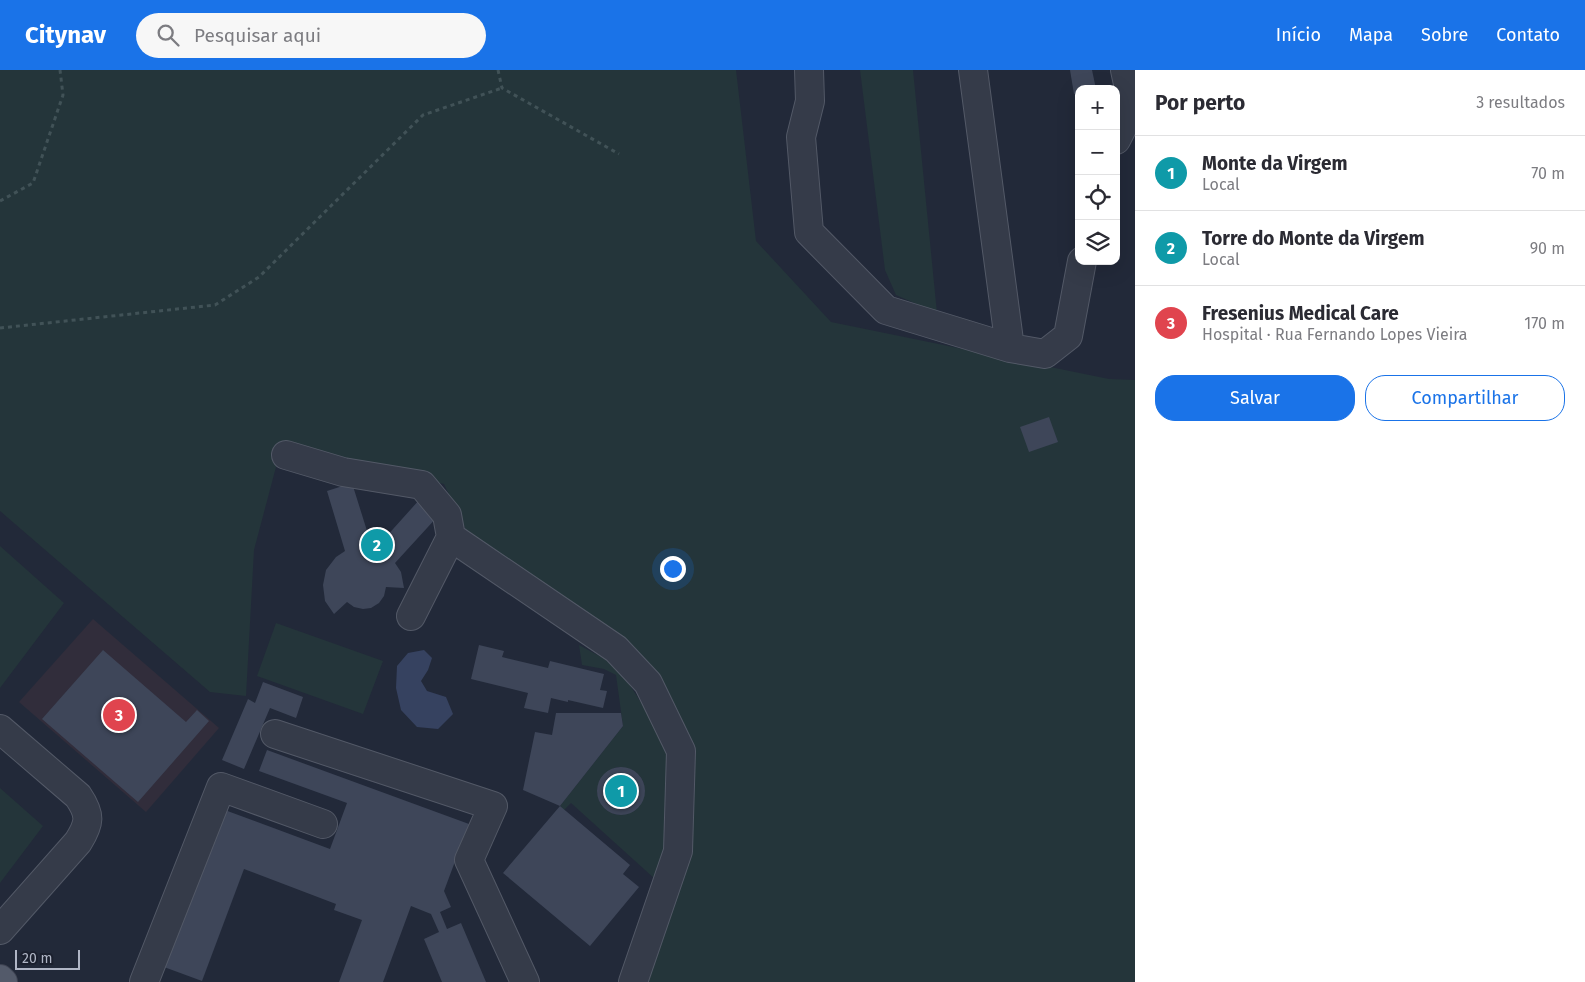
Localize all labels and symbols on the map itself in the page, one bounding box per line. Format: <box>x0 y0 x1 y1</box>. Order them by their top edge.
pin: 2 <box>361 526 393 564</box>
your location <box>660 556 686 582</box>
pin: 3 <box>103 696 135 734</box>
pin: 1 <box>605 772 637 810</box>
scale bar <box>15 947 80 970</box>

